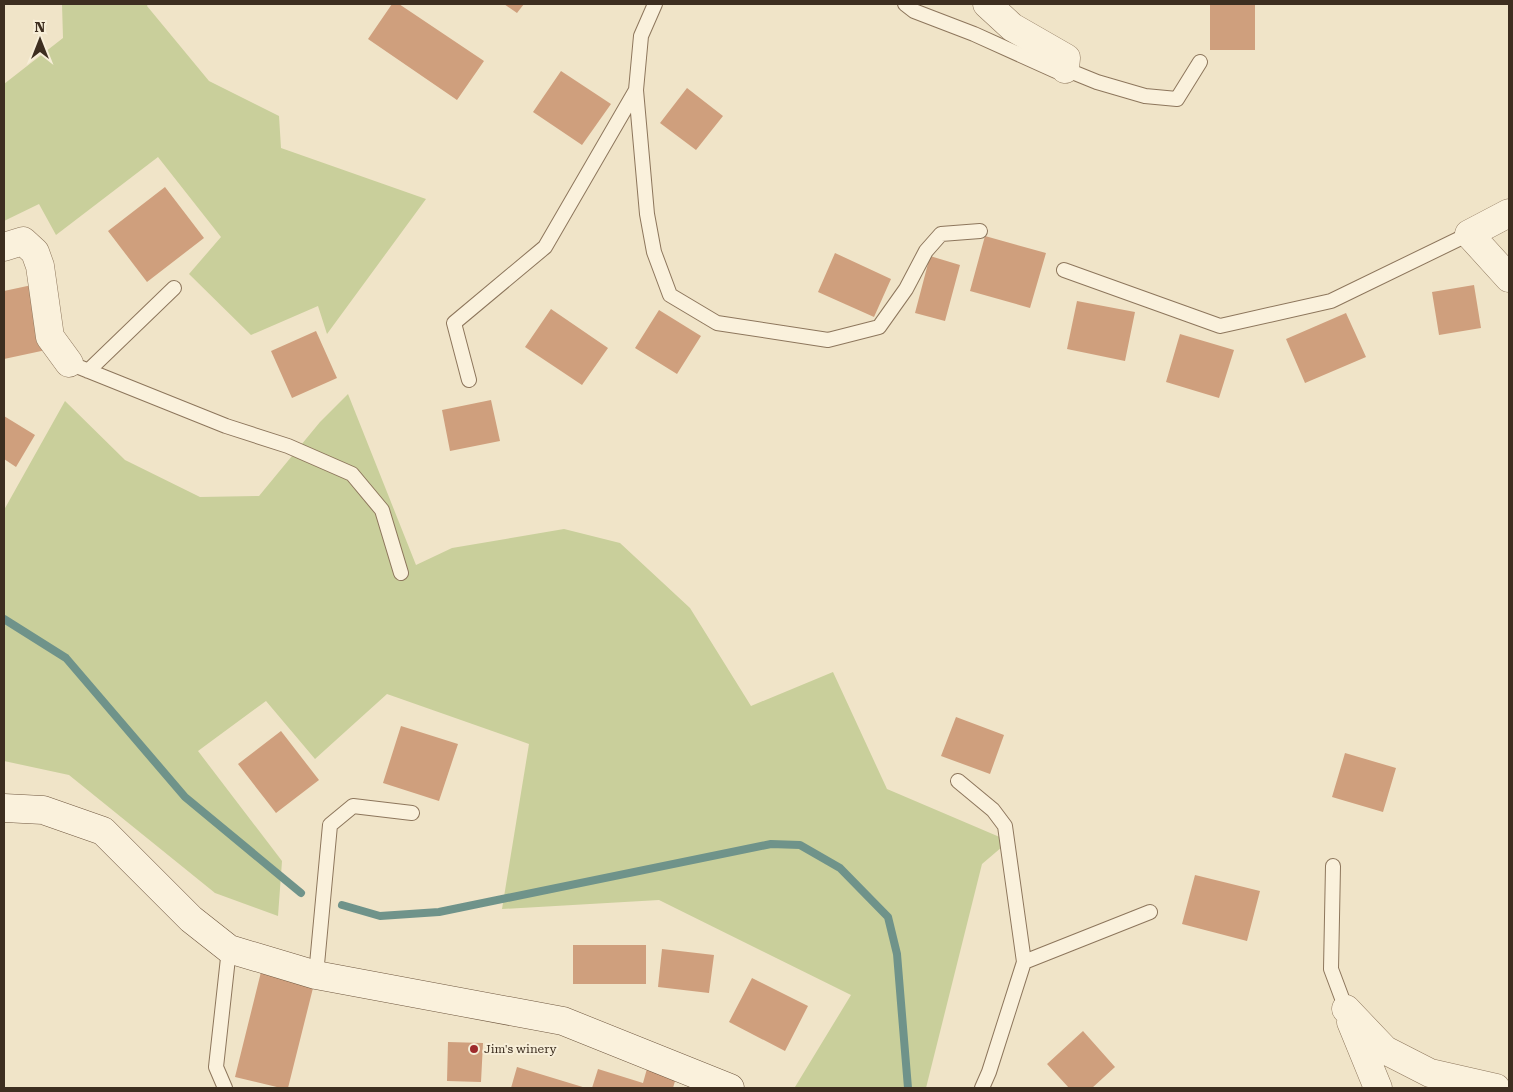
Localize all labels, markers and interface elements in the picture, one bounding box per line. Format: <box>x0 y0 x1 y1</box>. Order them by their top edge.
north arrow <box>15 15 65 65</box>
text: N <box>35 19 46 35</box>
place label: Jim's winery <box>484 1042 557 1056</box>
marker: Jim's winery <box>468 1043 480 1055</box>

